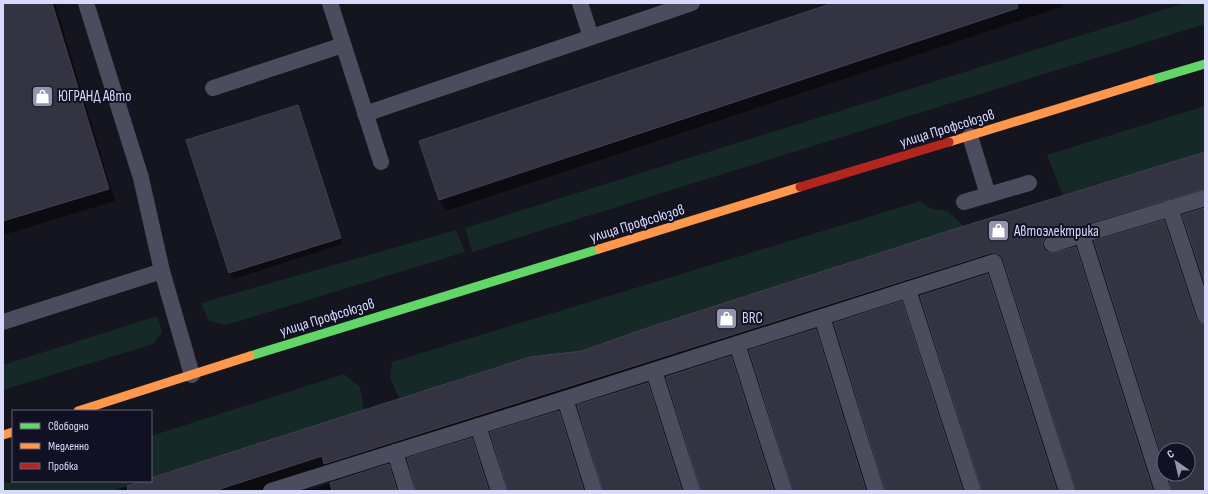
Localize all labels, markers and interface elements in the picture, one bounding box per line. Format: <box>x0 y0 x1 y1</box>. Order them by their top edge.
shop icon: ЮГРАНД Авто <box>29 83 55 109</box>
place label: ЮГРАНД Авто <box>58 87 131 106</box>
street label: улица Профсоюзов <box>897 105 997 152</box>
street label: улица Профсоюзов <box>587 200 687 247</box>
shop icon: Автоэлектрика <box>986 218 1012 244</box>
place label: Автоэлектрика <box>1013 222 1099 241</box>
street label: улица Профсоюзов <box>277 294 377 341</box>
shop icon: BRC <box>714 305 740 331</box>
place label: BRC <box>742 309 763 328</box>
legend <box>12 410 152 482</box>
text: Свободно <box>48 419 89 434</box>
text: Медленно <box>48 439 89 454</box>
north arrow <box>1156 442 1196 482</box>
text: С <box>1165 447 1177 461</box>
text: Пробка <box>48 459 79 474</box>

